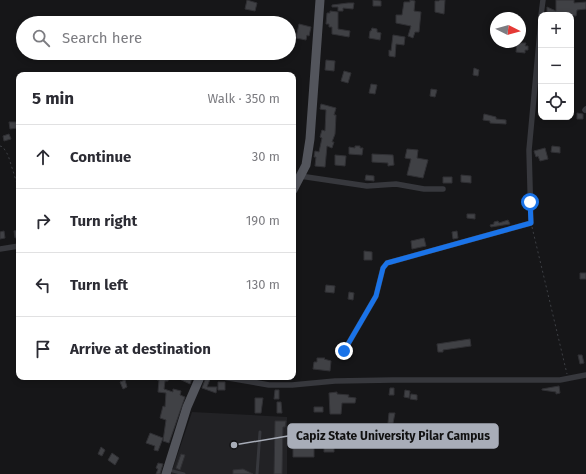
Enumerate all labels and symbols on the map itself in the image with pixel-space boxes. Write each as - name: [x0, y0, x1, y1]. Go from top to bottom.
- north arrow: [490, 12, 526, 48]
- route start: [521, 193, 539, 211]
- route end: [335, 342, 353, 360]
- callout: Capiz State University Pilar Campus: [288, 424, 498, 448]
- text: Capiz State University Pilar Campus: [296, 429, 490, 443]

